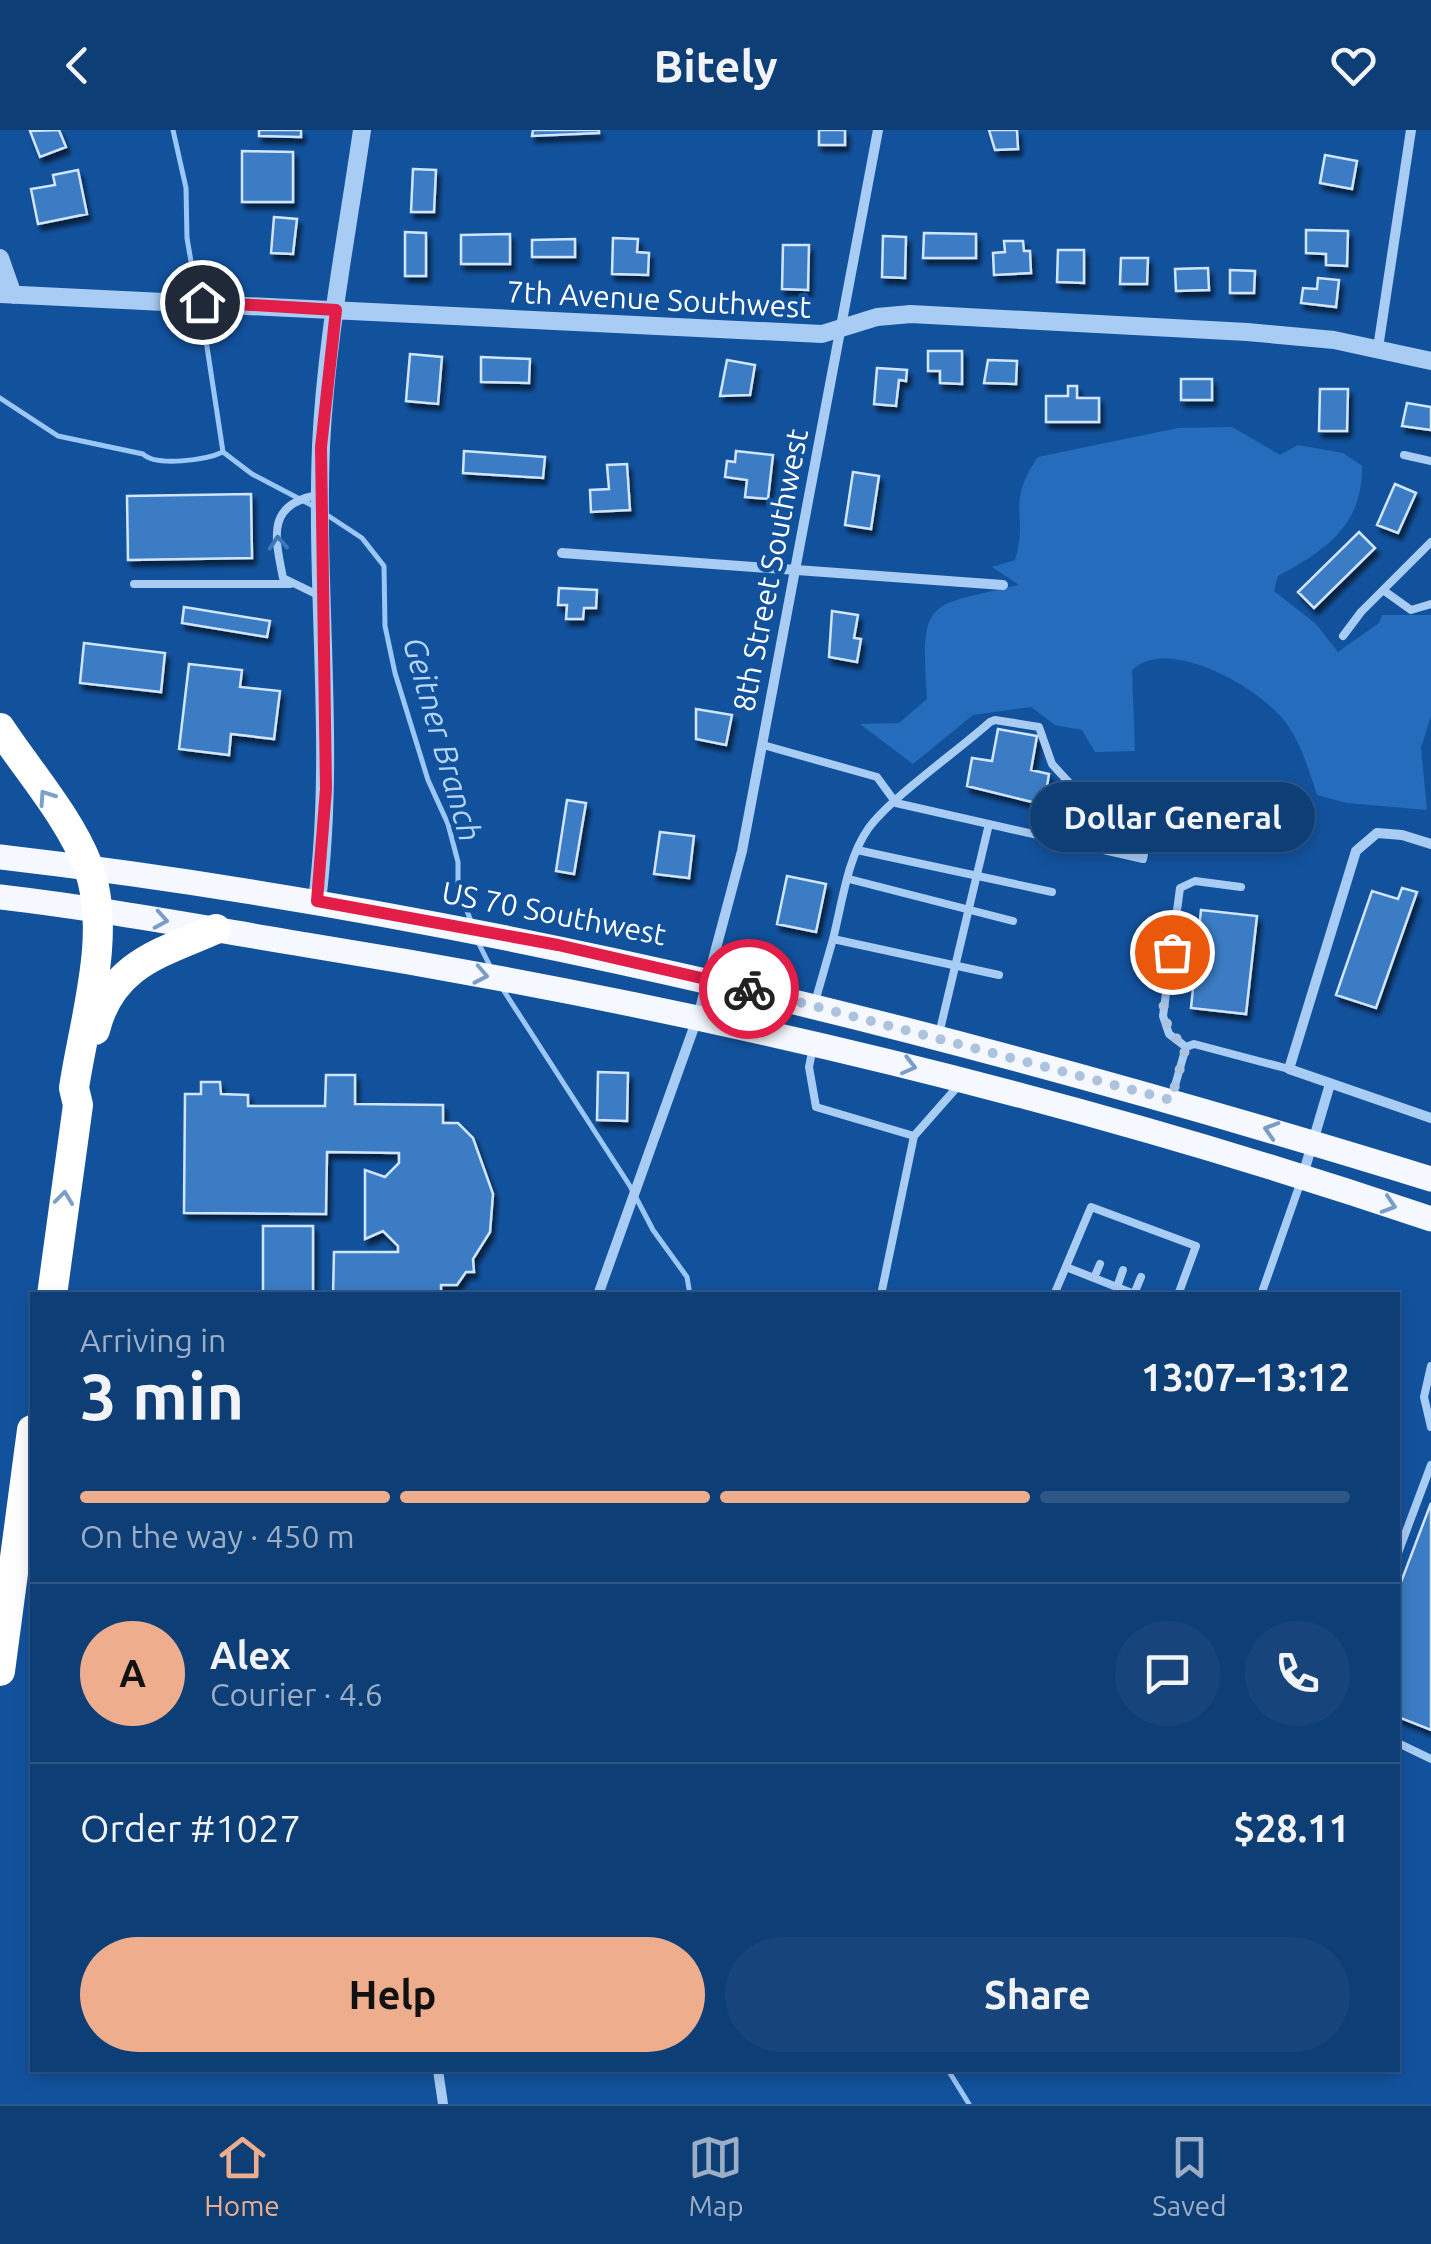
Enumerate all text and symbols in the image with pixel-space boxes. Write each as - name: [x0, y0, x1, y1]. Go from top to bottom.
- icon: back: [50, 38, 105, 93]
- icon: heart: [1326, 38, 1381, 93]
- text: Bitely: [653, 40, 778, 91]
- pin: [160, 260, 245, 345]
- street label: 7th Avenue Southwest: [506, 274, 812, 324]
- icon: home: [175, 275, 230, 330]
- street label: 8th Street Southwest: [726, 426, 814, 714]
- one-way arrow: [268, 535, 290, 551]
- water label: Geitner Branch: [397, 633, 489, 845]
- callout: Dollar General: [1030, 782, 1314, 852]
- one-way arrow: [39, 790, 58, 808]
- text: Dollar General: [1063, 799, 1282, 835]
- street label: US 70 Southwest: [439, 875, 669, 951]
- one-way arrow: [152, 909, 169, 930]
- pin: [1130, 910, 1215, 995]
- icon: bag: [1145, 925, 1200, 980]
- courier: [699, 939, 799, 1039]
- icon: bike: [722, 962, 777, 1017]
- one-way arrow: [473, 964, 489, 985]
- one-way arrow: [900, 1054, 917, 1075]
- one-way arrow: [1263, 1121, 1280, 1142]
- one-way arrow: [53, 1190, 74, 1207]
- one-way arrow: [1380, 1193, 1397, 1214]
- text: Arriving in: [80, 1322, 226, 1358]
- text: 13:07–13:12: [1141, 1356, 1350, 1398]
- text: 3 min: [80, 1359, 244, 1432]
- text: On the way · 450 m: [80, 1518, 355, 1554]
- button: chat: [1115, 1621, 1220, 1726]
- button: phone: [1245, 1621, 1350, 1726]
- text: Alex: [210, 1634, 291, 1676]
- text: A: [119, 1652, 146, 1694]
- text: Courier · 4.6: [210, 1676, 383, 1712]
- text: Order #1027: [80, 1807, 301, 1849]
- text: $28.11: [1233, 1807, 1350, 1849]
- button: Help: [80, 1937, 705, 2052]
- button: Share: [725, 1937, 1350, 2052]
- tab: Home: [204, 2130, 280, 2221]
- tab: Map: [688, 2130, 744, 2221]
- tab: Saved: [1152, 2130, 1227, 2221]

